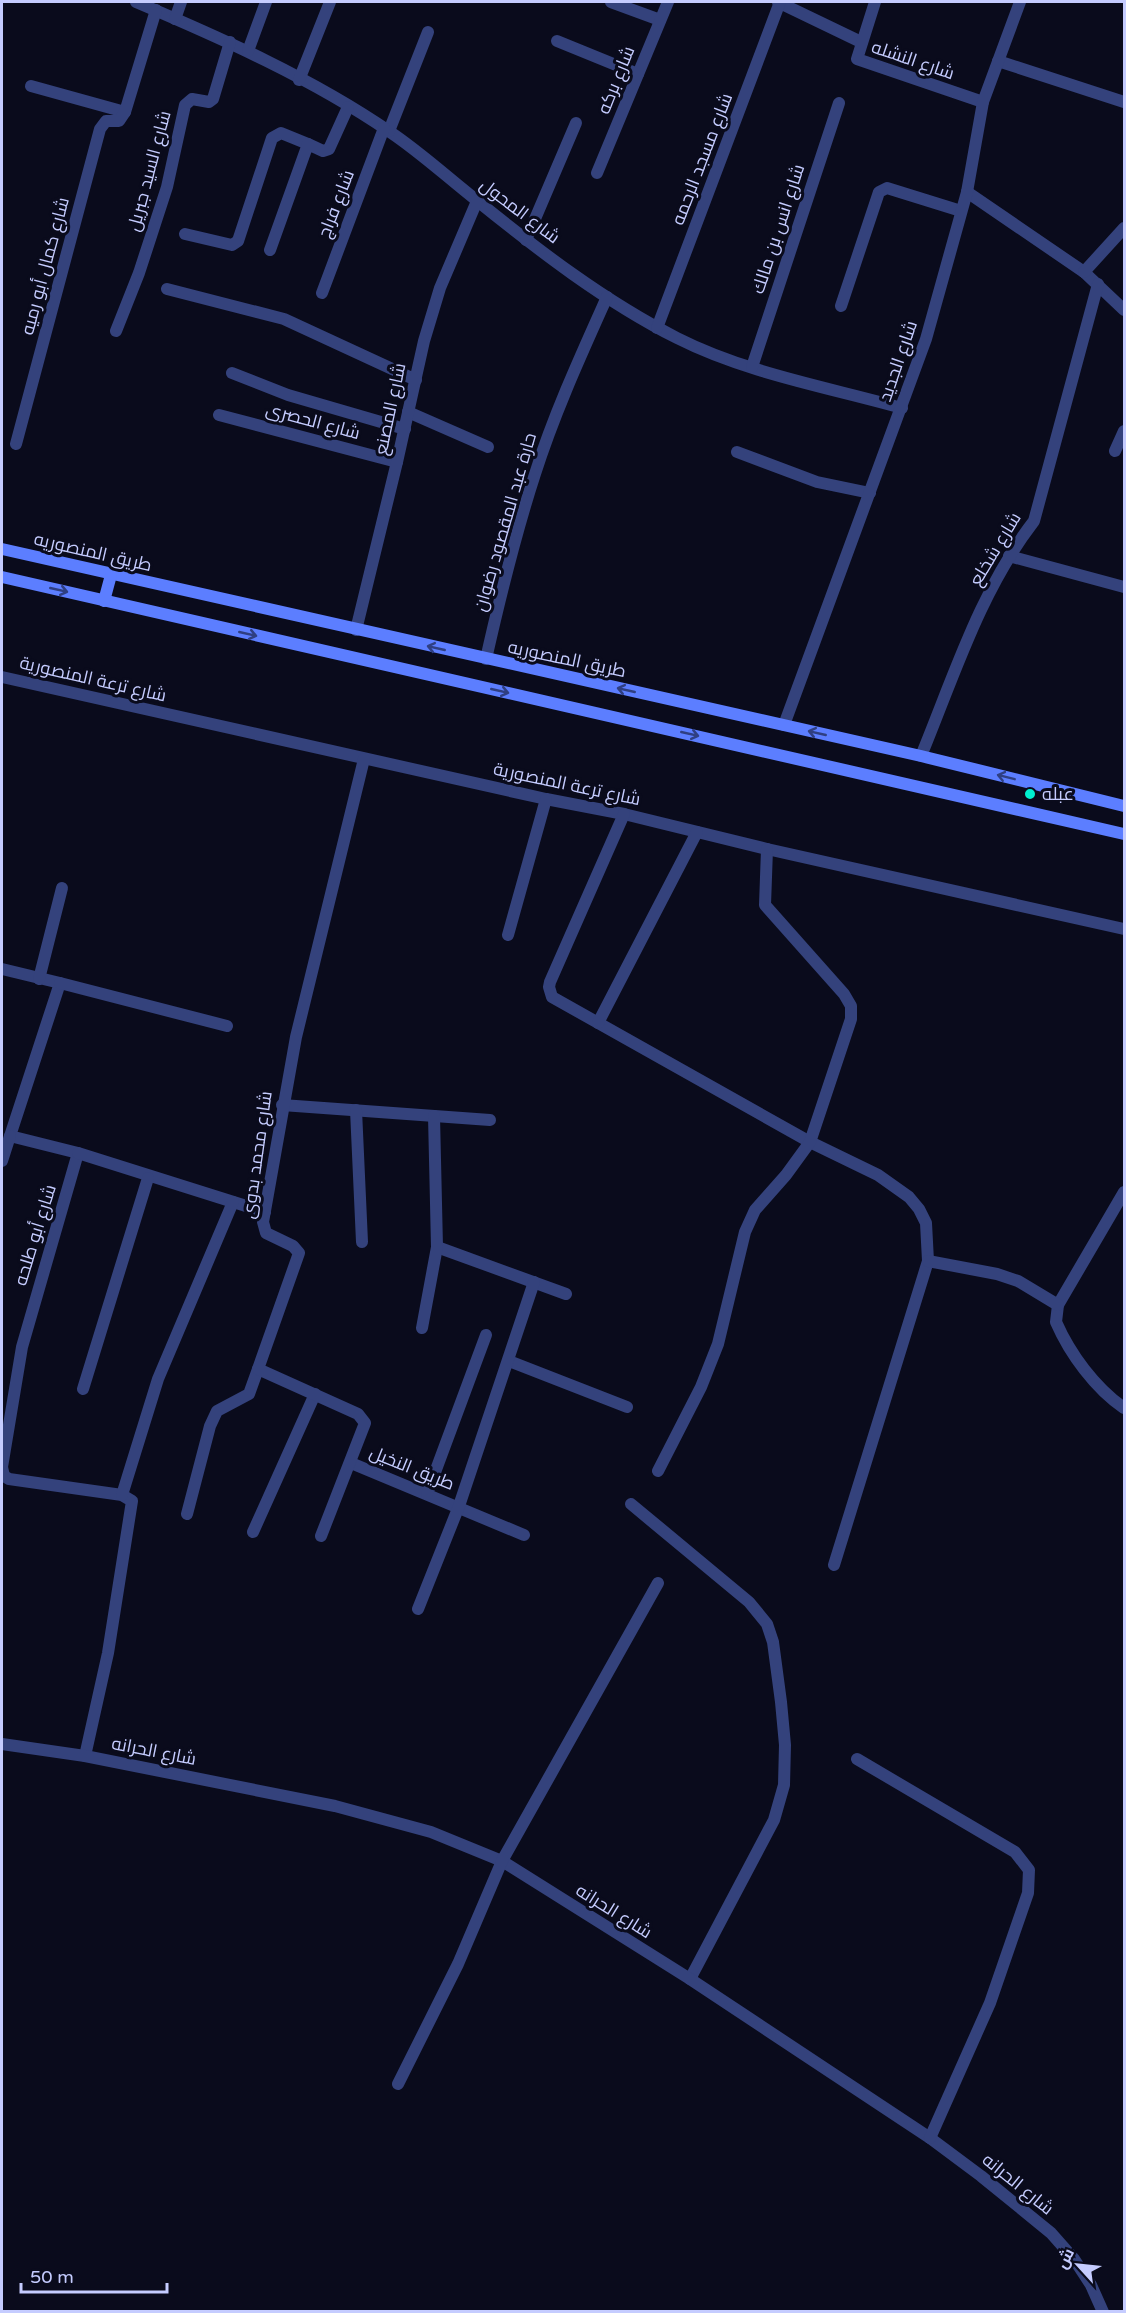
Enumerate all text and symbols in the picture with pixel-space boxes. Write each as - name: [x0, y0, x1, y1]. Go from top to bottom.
- street label: شارع النشله: [868, 36, 957, 85]
- street label: شارع بركه: [592, 43, 641, 118]
- street label: شارع مسجد الرحمه: [667, 90, 738, 228]
- street label: شارع السيد جبريل: [122, 108, 177, 234]
- street label: شارع انس بن مالك: [747, 161, 810, 297]
- street label: شارع فراج: [313, 167, 360, 242]
- street label: شارع المحول: [475, 174, 564, 249]
- street label: شارع كمال أبو رميه: [16, 195, 75, 338]
- street label: شارع الجديد: [874, 318, 923, 405]
- street label: شارع المصنع: [370, 361, 411, 457]
- street label: شارع الحصرى: [263, 398, 362, 445]
- street label: حارة عبد المقصود رضوان: [469, 430, 541, 614]
- street label: شارع شخلع: [964, 508, 1026, 590]
- street label: طريق المنصوريه: [32, 528, 154, 577]
- one-way arrow: [49, 585, 68, 597]
- one-way arrow: [239, 629, 258, 641]
- street label: طريق المنصوريه: [506, 636, 628, 683]
- one-way arrow: [427, 642, 446, 654]
- street label: شارع ترعة المنصورية: [17, 651, 168, 708]
- one-way arrow: [617, 684, 637, 695]
- one-way arrow: [490, 686, 509, 698]
- one-way arrow: [807, 726, 826, 738]
- one-way arrow: [681, 728, 700, 740]
- street label: شارع ترعة المنصورية: [491, 758, 643, 811]
- one-way arrow: [997, 771, 1016, 783]
- place label: عبله: [1042, 783, 1074, 805]
- marker: عبله: [1023, 787, 1037, 801]
- street label: شارع محمد بدوى: [237, 1090, 278, 1220]
- street label: شارع أبو طلحه: [9, 1182, 62, 1288]
- street label: طريق النخيل: [366, 1441, 458, 1496]
- street label: شارع الحرانه: [110, 1732, 198, 1771]
- street label: شارع الحرانه: [571, 1879, 656, 1944]
- street label: شارع الحرانه: [977, 2148, 1058, 2220]
- north arrow: [1048, 2235, 1108, 2295]
- text: ش: [1052, 2245, 1079, 2272]
- scale bar: [21, 2256, 166, 2294]
- text: 50 m: [30, 2266, 74, 2288]

